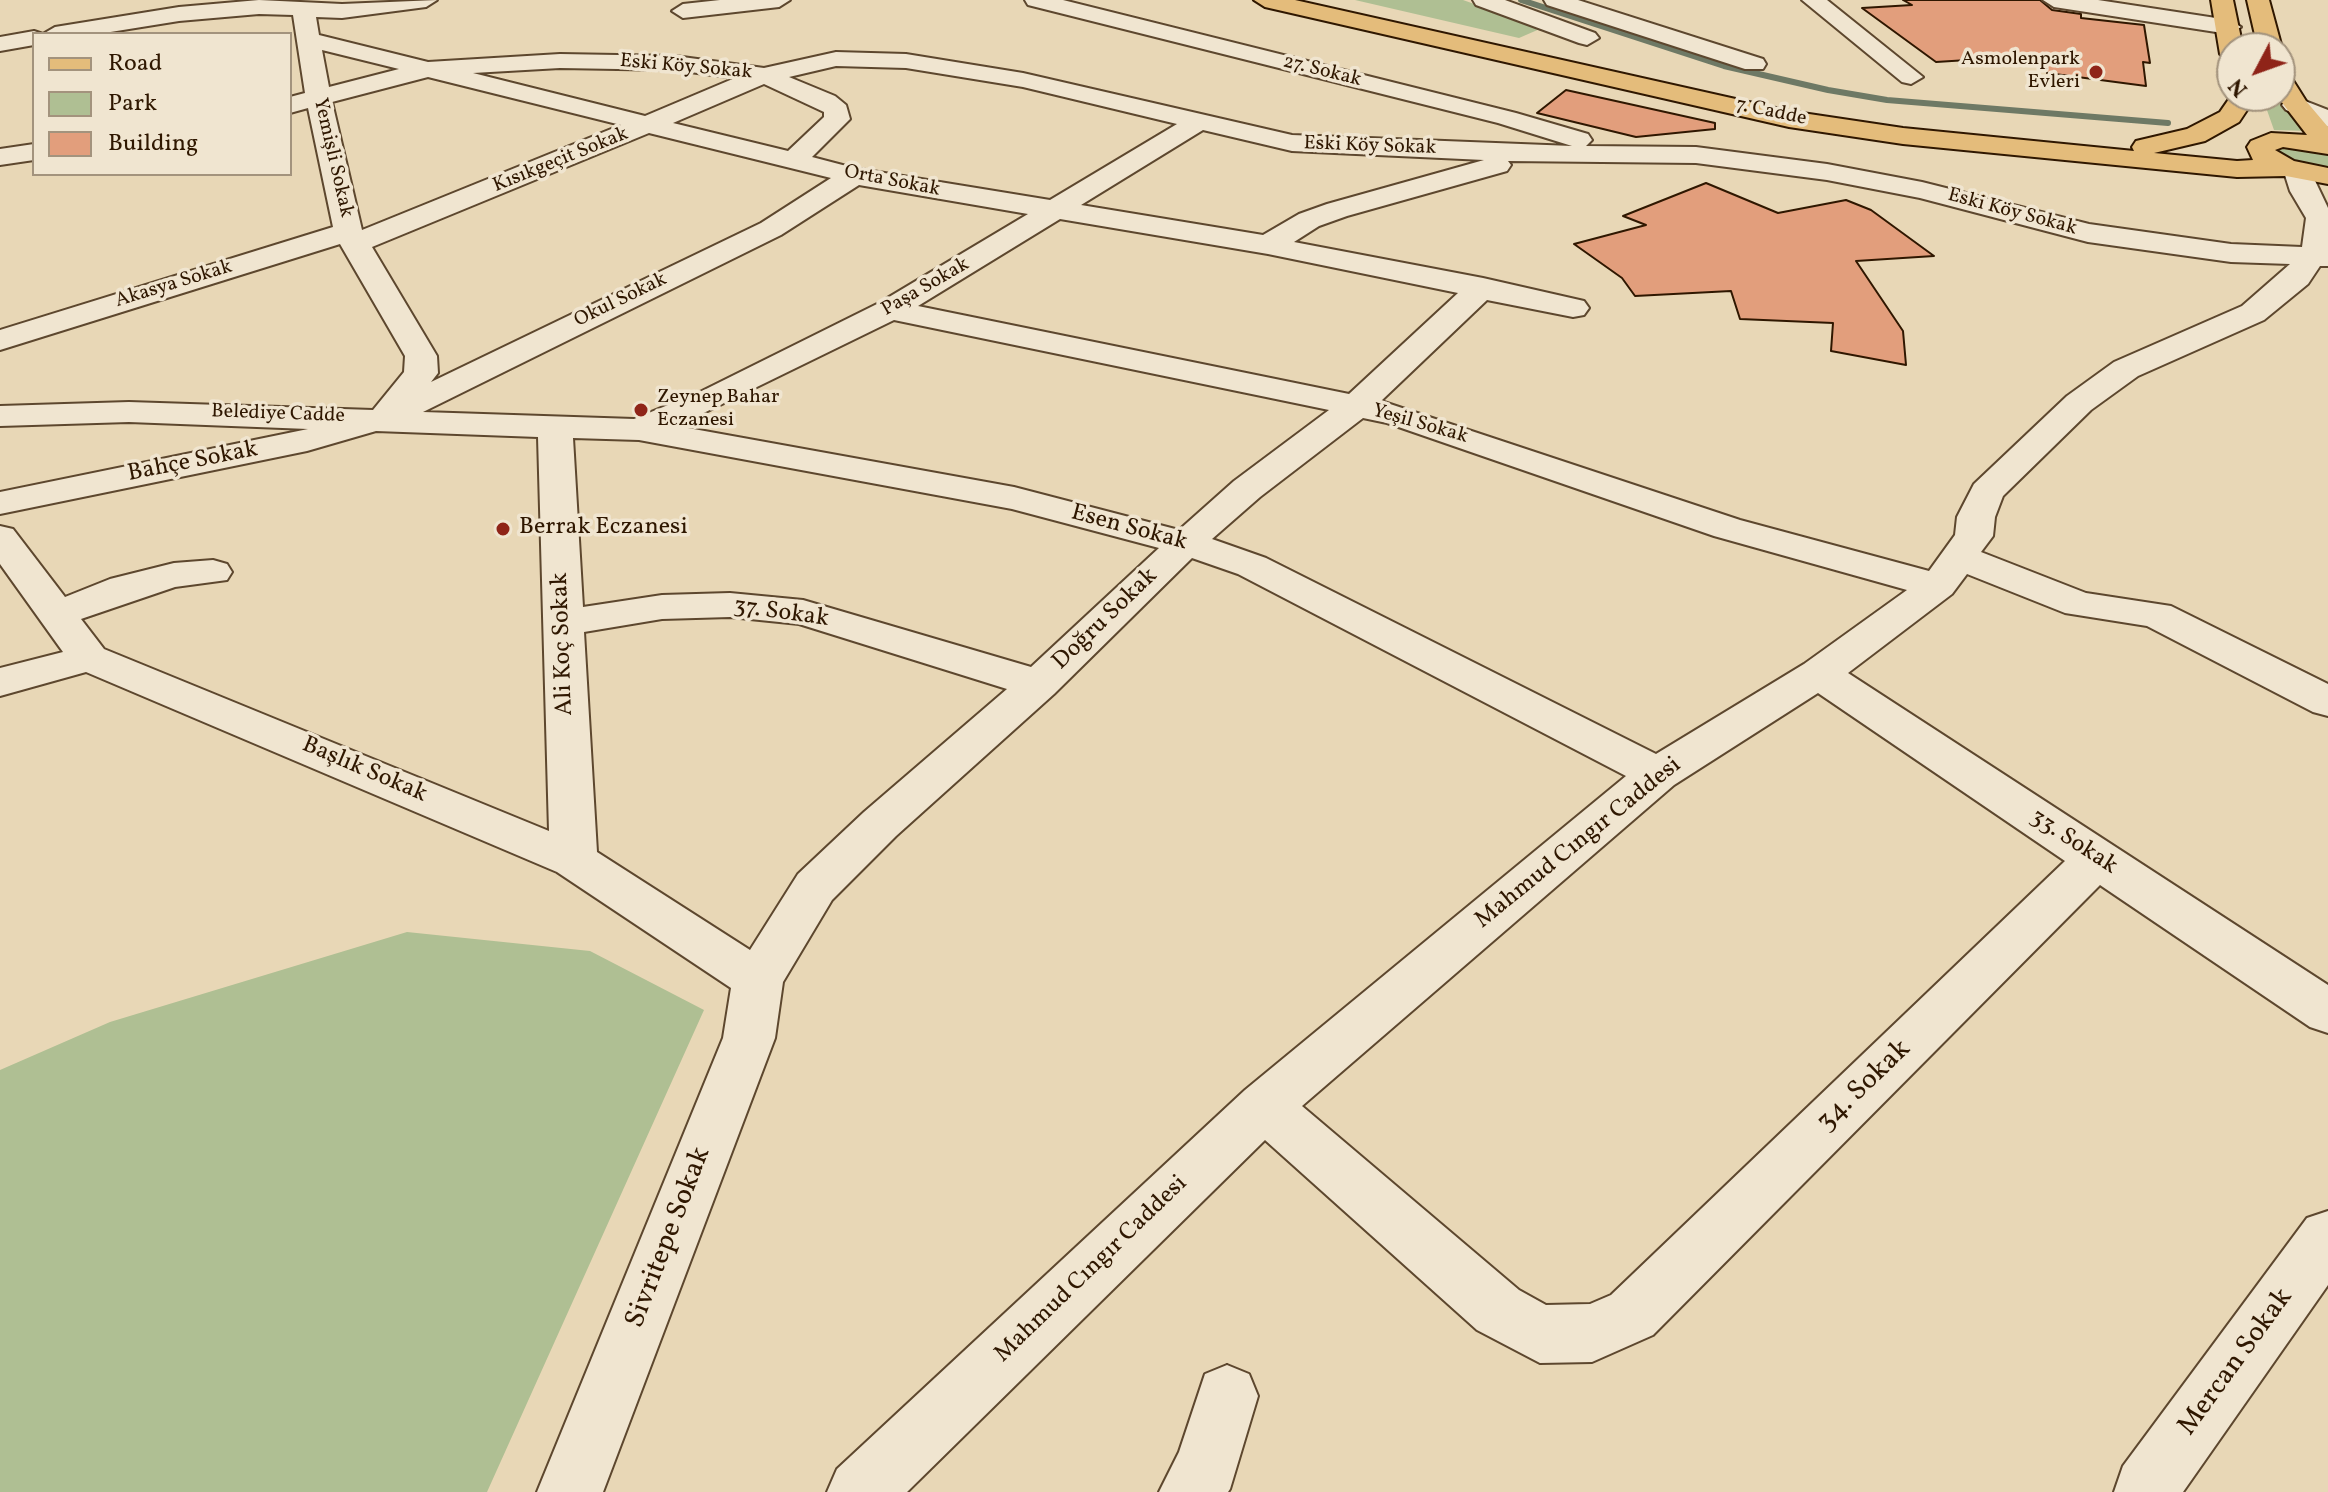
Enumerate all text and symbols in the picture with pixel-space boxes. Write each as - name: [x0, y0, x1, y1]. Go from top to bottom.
- legend: [32, 32, 292, 176]
- north arrow: [2216, 32, 2296, 112]
- text: Road: [108, 47, 162, 81]
- place label: Asmolenpark Evleri: [1961, 48, 2080, 95]
- street label: Eski Köy Sokak: [619, 50, 753, 86]
- street label: 27. Sokak: [1280, 51, 1364, 93]
- marker: Asmolenpark Evleri: [2087, 63, 2105, 81]
- text: N: [2222, 71, 2256, 103]
- text: Park: [108, 87, 157, 121]
- street label: 7. Cadde: [1734, 94, 1808, 132]
- street label: Yemişli Sokak: [307, 96, 357, 220]
- street label: Kısıkgeçit Sokak: [490, 123, 632, 199]
- text: Building: [108, 127, 198, 161]
- street label: Eski Köy Sokak: [1303, 133, 1437, 161]
- street label: Orta Sokak: [842, 161, 942, 203]
- street label: Eski Köy Sokak: [1945, 184, 2079, 242]
- street label: Paşa Sokak: [878, 253, 974, 323]
- street label: Akasya Sokak: [113, 256, 235, 314]
- street label: Okul Sokak: [571, 268, 671, 334]
- place label: Zeynep Bahar Eczanesi: [657, 386, 779, 433]
- street label: Yeşil Sokak: [1370, 400, 1470, 450]
- street label: Belediye Cadde: [211, 401, 345, 429]
- marker: Zeynep Bahar Eczanesi: [632, 401, 650, 419]
- street label: Bahçe Sokak: [125, 436, 261, 490]
- street label: Esen Sokak: [1068, 500, 1190, 558]
- place label: Berrak Eczanesi: [519, 515, 688, 543]
- marker: Berrak Eczanesi: [494, 520, 512, 538]
- street label: Doğru Sokak: [1048, 563, 1164, 677]
- street label: Ali Koç Sokak: [547, 572, 581, 716]
- street label: 37. Sokak: [732, 593, 830, 635]
- street label: Başlık Sokak: [297, 732, 431, 810]
- street label: Mahmud Cıngır Caddesi: [1470, 752, 1688, 936]
- street label: 33. Sokak: [2024, 804, 2122, 882]
- street label: 34. Sokak: [1811, 1034, 1919, 1140]
- street label: Sivritepe Sokak: [620, 1143, 720, 1333]
- street label: Mahmud Cıngır Caddesi: [990, 1170, 1194, 1370]
- street label: Mercan Sokak: [2172, 1283, 2302, 1443]

